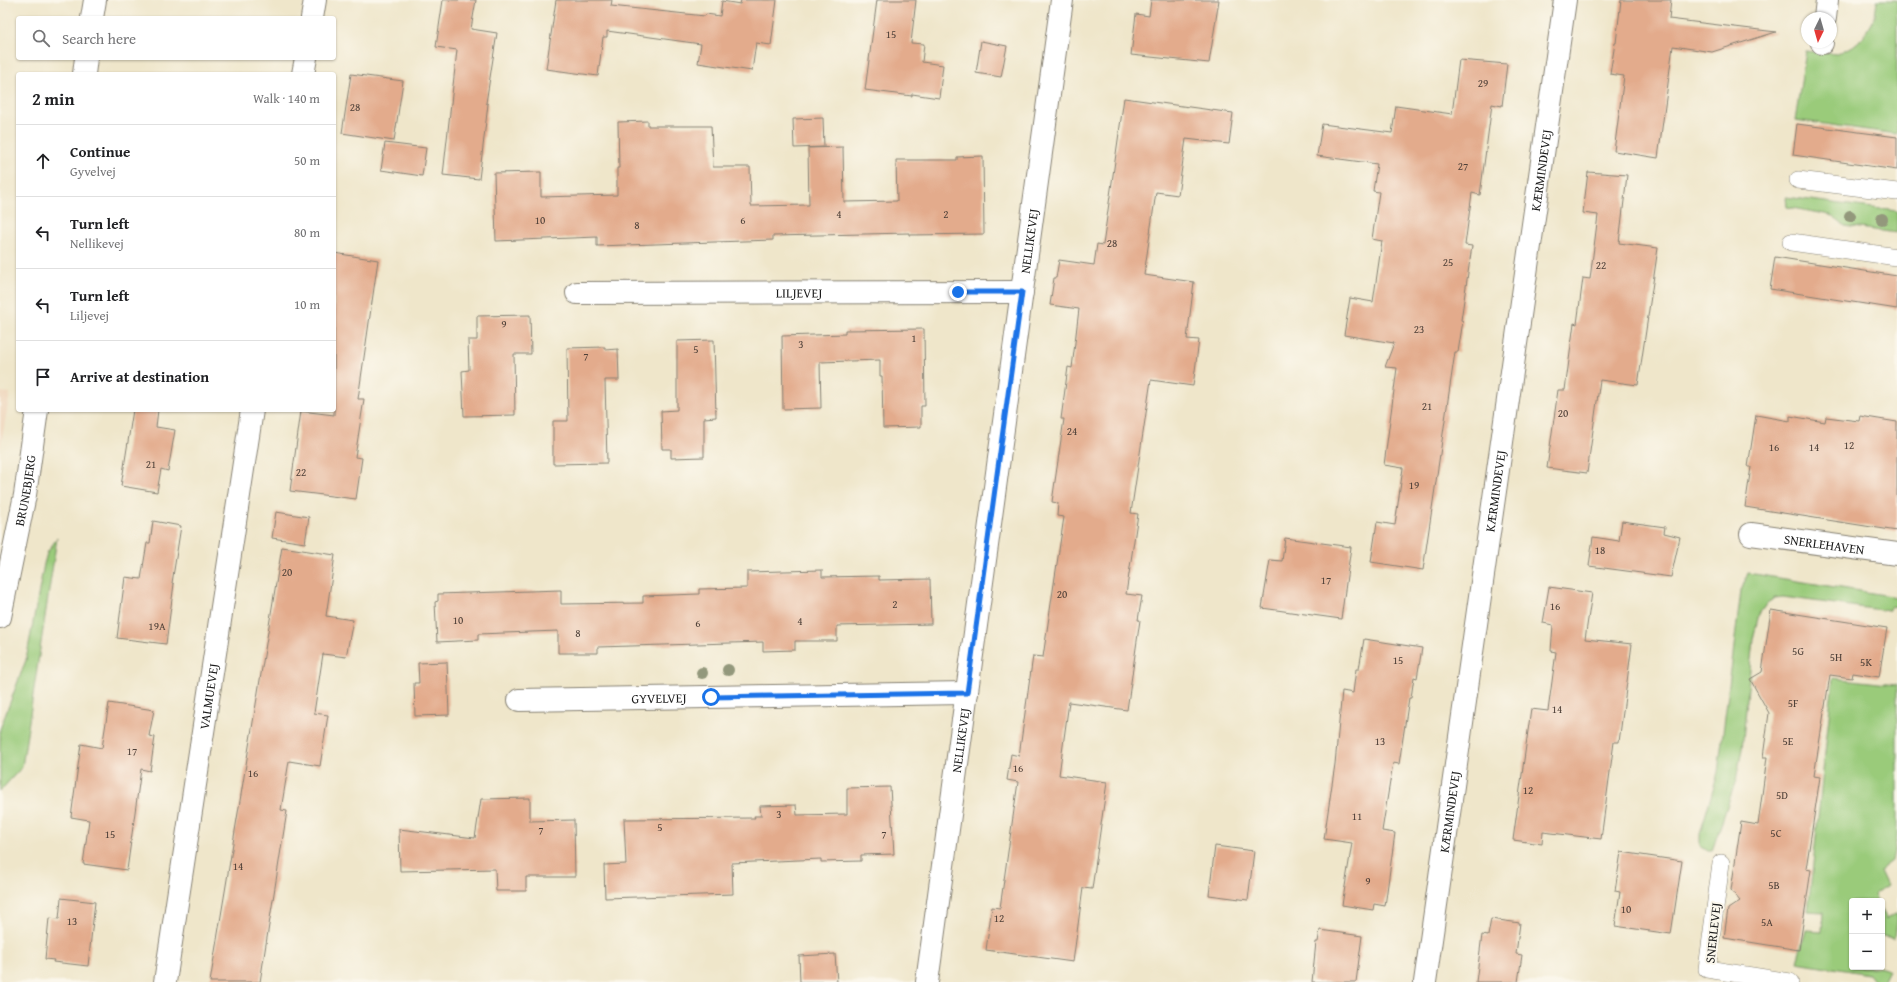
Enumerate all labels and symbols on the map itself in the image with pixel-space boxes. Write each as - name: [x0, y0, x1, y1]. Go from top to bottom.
- north arrow: [1801, 12, 1837, 48]
- house number: 15: [886, 26, 896, 42]
- house number: 29: [1478, 75, 1488, 91]
- house number: 28: [350, 99, 360, 115]
- street label: KÆRMINDEVEJ: [1526, 128, 1556, 212]
- house number: 27: [1458, 158, 1468, 174]
- house number: 4: [836, 206, 842, 222]
- house number: 2: [943, 206, 949, 222]
- street label: NELLIKEVEJ: [1015, 207, 1043, 275]
- house number: 10: [535, 212, 545, 228]
- house number: 6: [740, 212, 746, 228]
- house number: 8: [634, 217, 640, 233]
- house number: 28: [1107, 235, 1117, 251]
- house number: 25: [1443, 254, 1453, 270]
- house number: 22: [1596, 257, 1606, 273]
- street label: LILJEVEJ: [776, 283, 822, 302]
- route end: [949, 283, 967, 301]
- house number: 9: [501, 316, 507, 332]
- house number: 23: [1414, 321, 1424, 337]
- house number: 1: [911, 330, 917, 346]
- house number: 3: [798, 336, 804, 352]
- house number: 5: [693, 341, 699, 357]
- house number: 7: [583, 348, 589, 364]
- house number: 21: [1422, 398, 1432, 414]
- house number: 20: [1558, 405, 1568, 421]
- house number: 24: [1067, 423, 1077, 439]
- house number: 12: [1844, 437, 1854, 453]
- house number: 16: [1769, 439, 1779, 455]
- house number: 14: [1809, 439, 1819, 455]
- street label: KÆRMINDEVEJ: [1480, 449, 1510, 533]
- street label: BRUNEBJERG: [9, 453, 40, 528]
- house number: 21: [146, 456, 156, 472]
- house number: 22: [296, 464, 306, 480]
- house number: 19: [1409, 477, 1419, 493]
- street label: SNERLEHAVEN: [1783, 529, 1866, 559]
- house number: 18: [1595, 542, 1605, 558]
- house number: 20: [282, 564, 292, 580]
- house number: 17: [1321, 572, 1331, 588]
- house number: 20: [1057, 586, 1067, 602]
- house number: 2: [892, 596, 898, 612]
- house number: 16: [1550, 598, 1560, 614]
- house number: 10: [453, 612, 463, 628]
- house number: 4: [797, 613, 803, 629]
- house number: 6: [695, 615, 701, 631]
- house number: 19A: [148, 618, 166, 634]
- house number: 8: [575, 625, 581, 641]
- house number: 5G: [1792, 643, 1804, 659]
- house number: 5H: [1830, 649, 1842, 665]
- house number: 15: [1393, 652, 1403, 668]
- house number: 5K: [1860, 654, 1872, 670]
- street label: VALMUEVEJ: [194, 662, 223, 731]
- street label: GYVELVEJ: [631, 688, 687, 708]
- route start: [702, 688, 720, 706]
- house number: 5F: [1788, 695, 1798, 711]
- house number: 14: [1552, 701, 1562, 717]
- street label: NELLIKEVEJ: [946, 707, 974, 774]
- house number: 13: [1375, 733, 1385, 749]
- house number: 5E: [1783, 733, 1794, 749]
- house number: 17: [127, 743, 137, 759]
- house number: 16: [1013, 760, 1023, 776]
- house number: 16: [248, 765, 258, 781]
- street label: KÆRMINDEVEJ: [1434, 770, 1464, 854]
- house number: 12: [1523, 782, 1533, 798]
- house number: 5D: [1776, 787, 1788, 803]
- house number: 3: [776, 806, 782, 822]
- house number: 11: [1352, 808, 1362, 824]
- house number: 5: [657, 819, 663, 835]
- house number: 7: [538, 822, 544, 838]
- house number: 5C: [1770, 825, 1782, 841]
- house number: 15: [105, 826, 115, 842]
- house number: 7: [881, 826, 887, 842]
- house number: 14: [233, 858, 243, 874]
- house number: 9: [1365, 873, 1371, 889]
- house number: 5B: [1768, 877, 1780, 893]
- house number: 10: [1621, 901, 1631, 917]
- street label: SNERLEVEJ: [1700, 902, 1726, 964]
- house number: 12: [994, 910, 1004, 926]
- house number: 13: [67, 913, 77, 929]
- house number: 5A: [1761, 914, 1773, 930]

